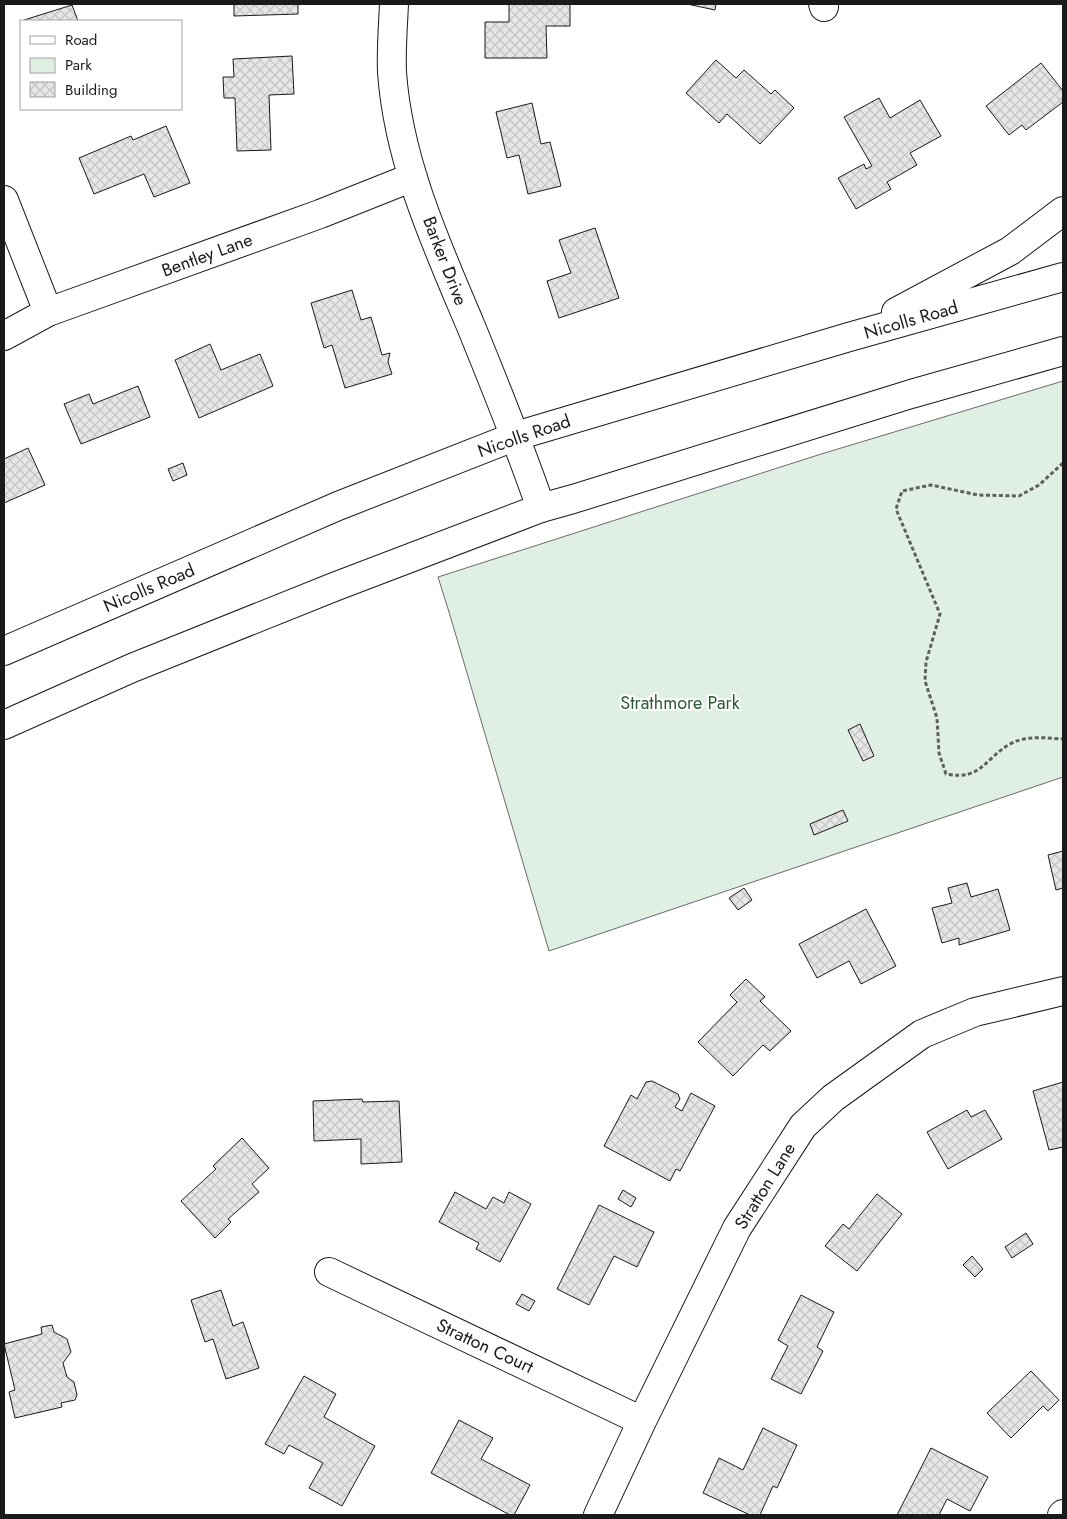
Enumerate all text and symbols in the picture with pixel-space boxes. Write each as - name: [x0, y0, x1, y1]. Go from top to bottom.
- legend: [20, 20, 182, 110]
- text: Road: [65, 29, 97, 51]
- text: Park: [65, 54, 92, 76]
- text: Building: [65, 79, 117, 101]
- street label: Barker Drive: [416, 213, 474, 309]
- street label: Bentley Lane: [158, 227, 256, 283]
- street label: Nicolls Road: [861, 294, 961, 346]
- street label: Nicolls Road: [474, 408, 574, 464]
- street label: Nicolls Road: [99, 557, 199, 619]
- park label: Strathmore Park: [620, 690, 740, 716]
- street label: Stratton Lane: [728, 1138, 802, 1234]
- street label: Stratton Court: [432, 1312, 538, 1380]

